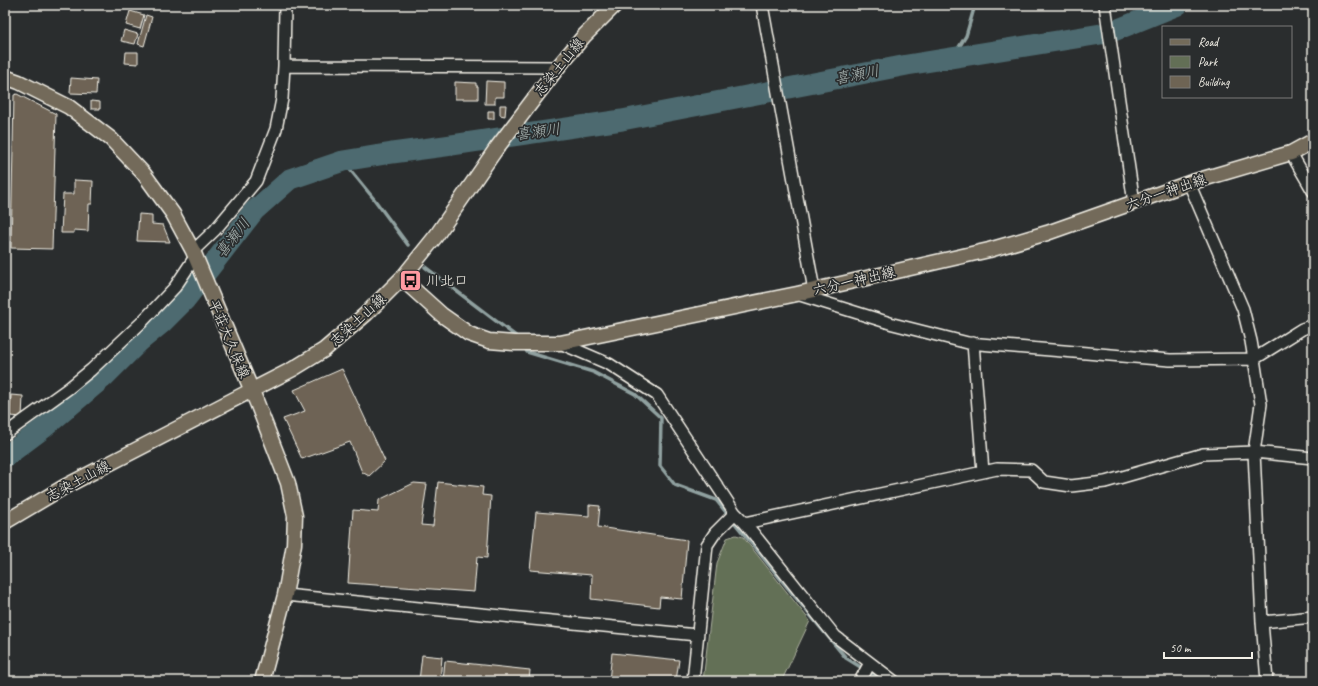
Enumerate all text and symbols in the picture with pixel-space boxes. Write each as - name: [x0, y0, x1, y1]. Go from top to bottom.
- legend: [1162, 26, 1292, 98]
- street label: 志染土山線: [530, 34, 588, 100]
- text: Road: [1198, 34, 1220, 50]
- text: Park: [1198, 54, 1219, 70]
- water label: 喜瀬川: [833, 61, 881, 89]
- text: Building: [1198, 74, 1230, 90]
- water label: 喜瀬川: [514, 119, 562, 145]
- street label: 六分一神出線: [1124, 170, 1208, 214]
- water label: 喜瀬川: [212, 214, 254, 262]
- street label: 六分一神出線: [811, 263, 897, 299]
- bus stop icon: 川北口: [397, 267, 423, 293]
- place label: 川北口: [426, 272, 468, 289]
- street label: 志染土山線: [326, 290, 390, 350]
- street label: 平荘大久保線: [205, 297, 253, 381]
- street label: 志染土山線: [43, 457, 113, 505]
- scale bar: [1164, 634, 1252, 660]
- text: 50 m: [1170, 640, 1192, 656]

